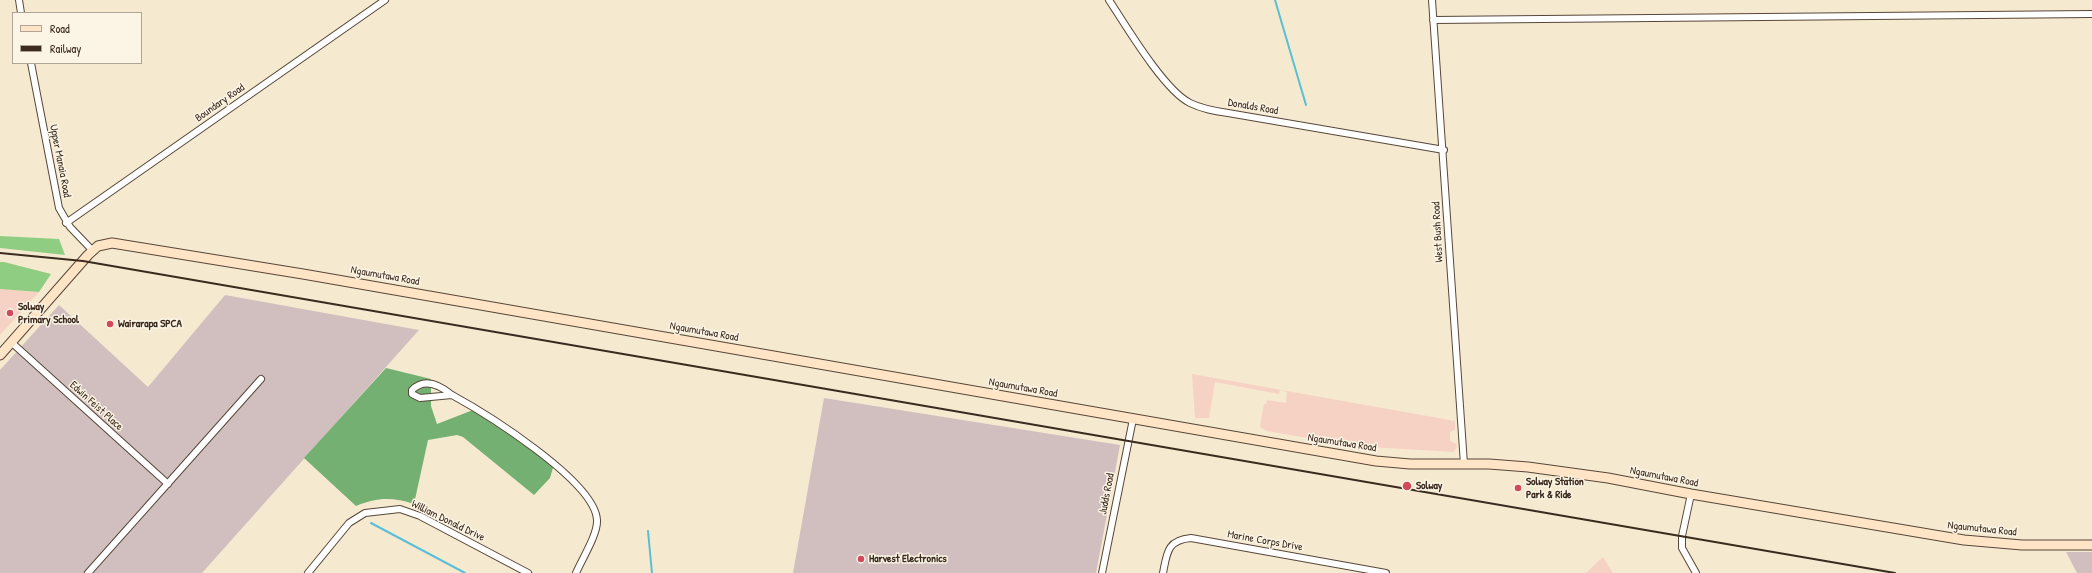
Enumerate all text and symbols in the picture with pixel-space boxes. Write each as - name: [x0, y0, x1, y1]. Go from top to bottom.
- legend: [12, 12, 142, 64]
- text: Road: [50, 20, 70, 37]
- text: Railway: [50, 40, 81, 57]
- street label: Boundary Road: [193, 81, 247, 125]
- street label: Donalds Road: [1227, 96, 1279, 118]
- street label: Upper Manaia Road: [46, 123, 74, 199]
- street label: West Bush Road: [1430, 201, 1446, 263]
- street label: Ngaumutawa Road: [350, 263, 420, 289]
- place label: Solway Primary School: [18, 300, 79, 326]
- marker: Solway Primary School: [5, 308, 15, 318]
- place label: Wairarapa SPCA: [118, 317, 182, 331]
- marker: Wairarapa SPCA: [105, 319, 115, 329]
- street label: Ngaumutawa Road: [669, 319, 739, 345]
- street label: Ngaumutawa Road: [988, 375, 1058, 401]
- street label: Edwin Feist Place: [67, 379, 125, 433]
- street label: Ngaumutawa Road: [1307, 431, 1377, 455]
- street label: Ngaumutawa Road: [1629, 464, 1699, 490]
- street label: Judds Road: [1097, 472, 1117, 516]
- place label: Solway Station Park & Ride: [1526, 475, 1584, 501]
- place label: Solway: [1416, 479, 1442, 493]
- marker: Solway: [1401, 480, 1413, 492]
- marker: Solway Station Park & Ride: [1513, 483, 1523, 493]
- street label: William Donald Drive: [409, 497, 487, 545]
- street label: Ngaumutawa Road: [1947, 519, 2017, 539]
- street label: Marine Corps Drive: [1226, 528, 1304, 554]
- place label: Harvest Electronics: [869, 552, 947, 566]
- marker: Harvest Electronics: [856, 554, 866, 564]

